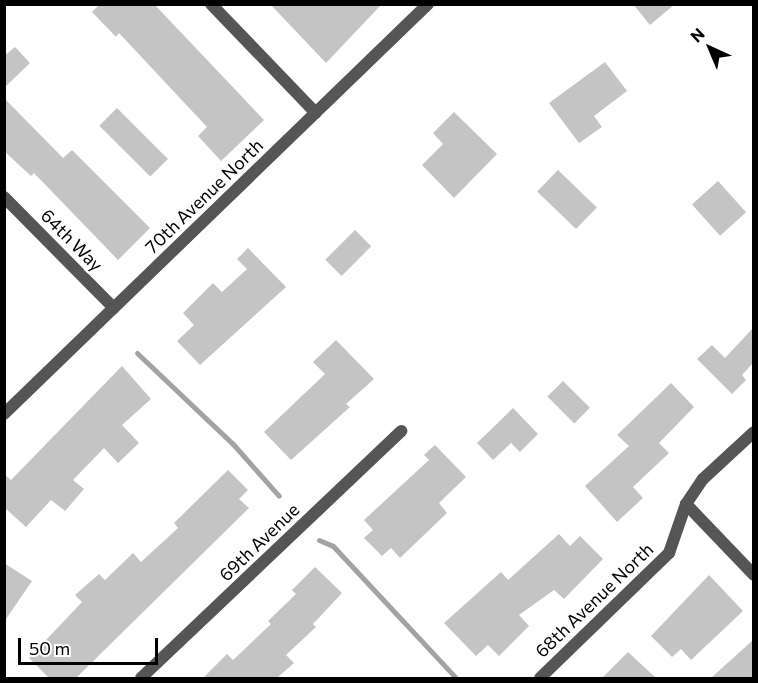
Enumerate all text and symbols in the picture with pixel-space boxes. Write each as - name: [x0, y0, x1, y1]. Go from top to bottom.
- north arrow: [680, 18, 740, 78]
- text: N: [686, 24, 708, 46]
- street label: 70th Avenue North: [141, 134, 267, 258]
- street label: 64th Way: [37, 205, 107, 275]
- street label: 69th Avenue: [215, 499, 303, 585]
- street label: 68th Avenue North: [531, 538, 657, 662]
- scale bar: [21, 626, 160, 664]
- text: 50 m: [29, 637, 70, 659]

